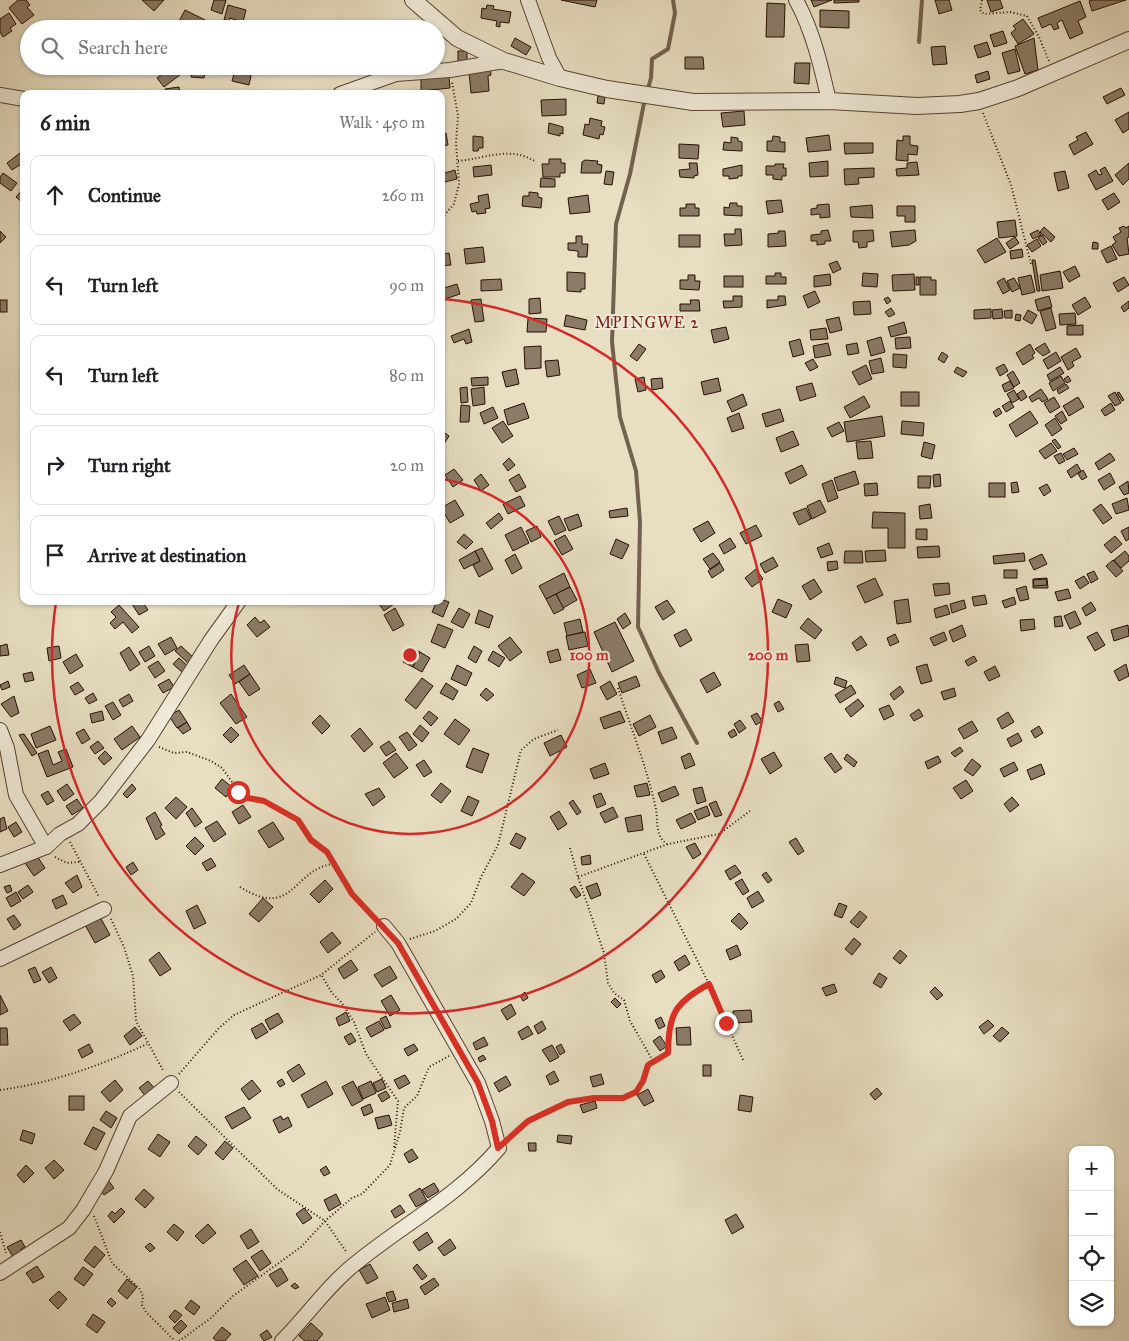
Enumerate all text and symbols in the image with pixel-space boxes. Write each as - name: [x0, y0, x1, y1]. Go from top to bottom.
- search box: [20, 20, 445, 75]
- icon: search: [38, 34, 66, 62]
- text: Search here: [78, 36, 168, 59]
- text: 6 min: [40, 110, 90, 136]
- text: Walk · 450 m: [339, 113, 425, 132]
- icon: ahead: [41, 181, 69, 209]
- text: Continue: [88, 184, 161, 207]
- text: 260 m: [382, 186, 424, 205]
- icon: left: [41, 271, 69, 299]
- text: Turn left: [88, 274, 158, 297]
- text: 90 m: [389, 276, 424, 295]
- district label: MPINGWE 2: [595, 313, 699, 332]
- icon: left: [41, 361, 69, 389]
- text: Turn left: [88, 364, 158, 387]
- text: 80 m: [389, 366, 424, 385]
- icon: right: [41, 451, 69, 479]
- text: Turn right: [88, 454, 171, 477]
- text: 20 m: [390, 456, 424, 475]
- icon: arrive: [41, 541, 69, 569]
- text: Arrive at destination: [88, 544, 246, 567]
- centre of rings: [401, 646, 419, 664]
- text: 100 m: [569, 646, 609, 664]
- text: 200 m: [748, 646, 789, 664]
- route start: [227, 781, 250, 804]
- route end: [715, 1012, 738, 1035]
- map controls: [1069, 1146, 1114, 1326]
- button: +: [1069, 1146, 1114, 1191]
- button: −: [1069, 1191, 1114, 1236]
- button: locate: [1069, 1236, 1114, 1281]
- button: layers: [1069, 1281, 1114, 1326]

